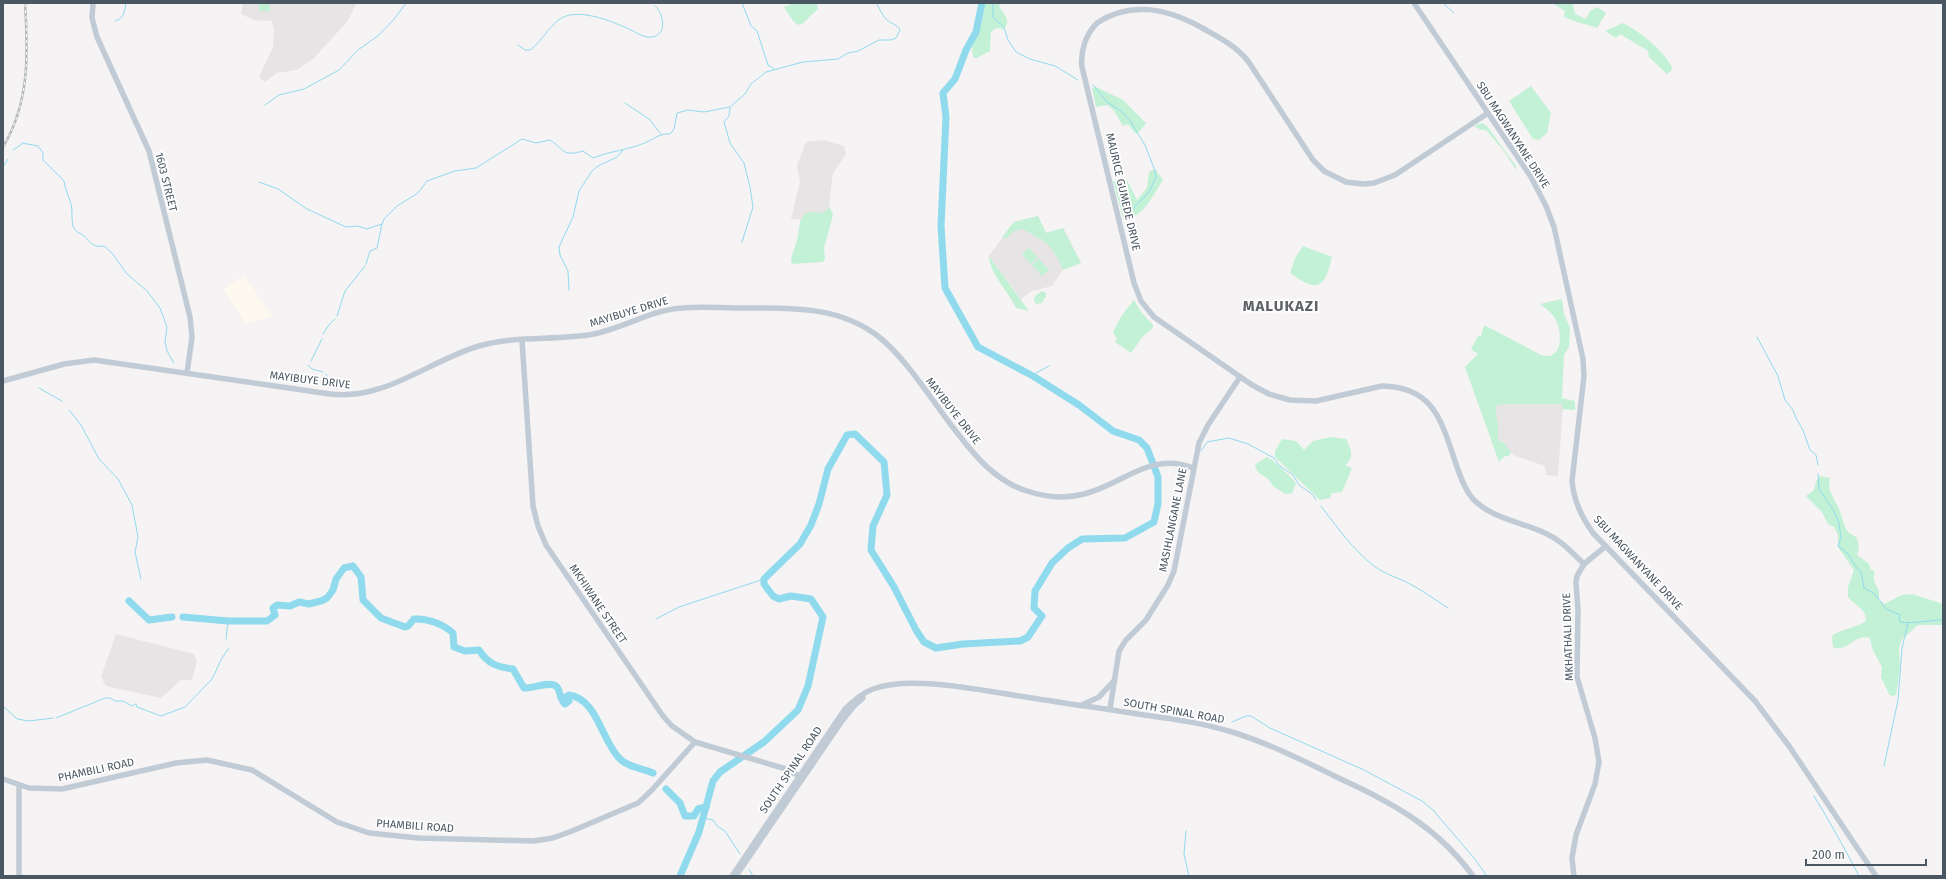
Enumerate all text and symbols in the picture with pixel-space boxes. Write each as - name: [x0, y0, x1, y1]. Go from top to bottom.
- street label: SBU MAGWANYANE DRIVE: [1474, 79, 1552, 191]
- street label: MAURICE GUMEDE DRIVE: [1103, 132, 1143, 252]
- street label: 1603 STREET: [152, 151, 180, 213]
- street label: MAYIBUYE DRIVE: [588, 294, 670, 330]
- district label: MALUKAZI: [1243, 297, 1319, 315]
- street label: MAYIBUYE DRIVE: [269, 369, 351, 391]
- street label: MAYIBUYE DRIVE: [923, 375, 983, 447]
- street label: MASIHLANGANE LANE: [1157, 467, 1189, 573]
- street label: SBU MAGWANYANE DRIVE: [1591, 513, 1685, 613]
- street label: MKHIWANE STREET: [567, 562, 630, 646]
- street label: MKHATHALI DRIVE: [1560, 593, 1576, 681]
- street label: SOUTH SPINAL ROAD: [1123, 696, 1225, 726]
- street label: SOUTH SPINAL ROAD: [757, 724, 825, 816]
- street label: PHAMBILI ROAD: [57, 756, 135, 784]
- street label: PHAMBILI ROAD: [376, 817, 454, 835]
- scale bar: [1806, 841, 1926, 867]
- text: 200 m: [1812, 848, 1845, 862]

